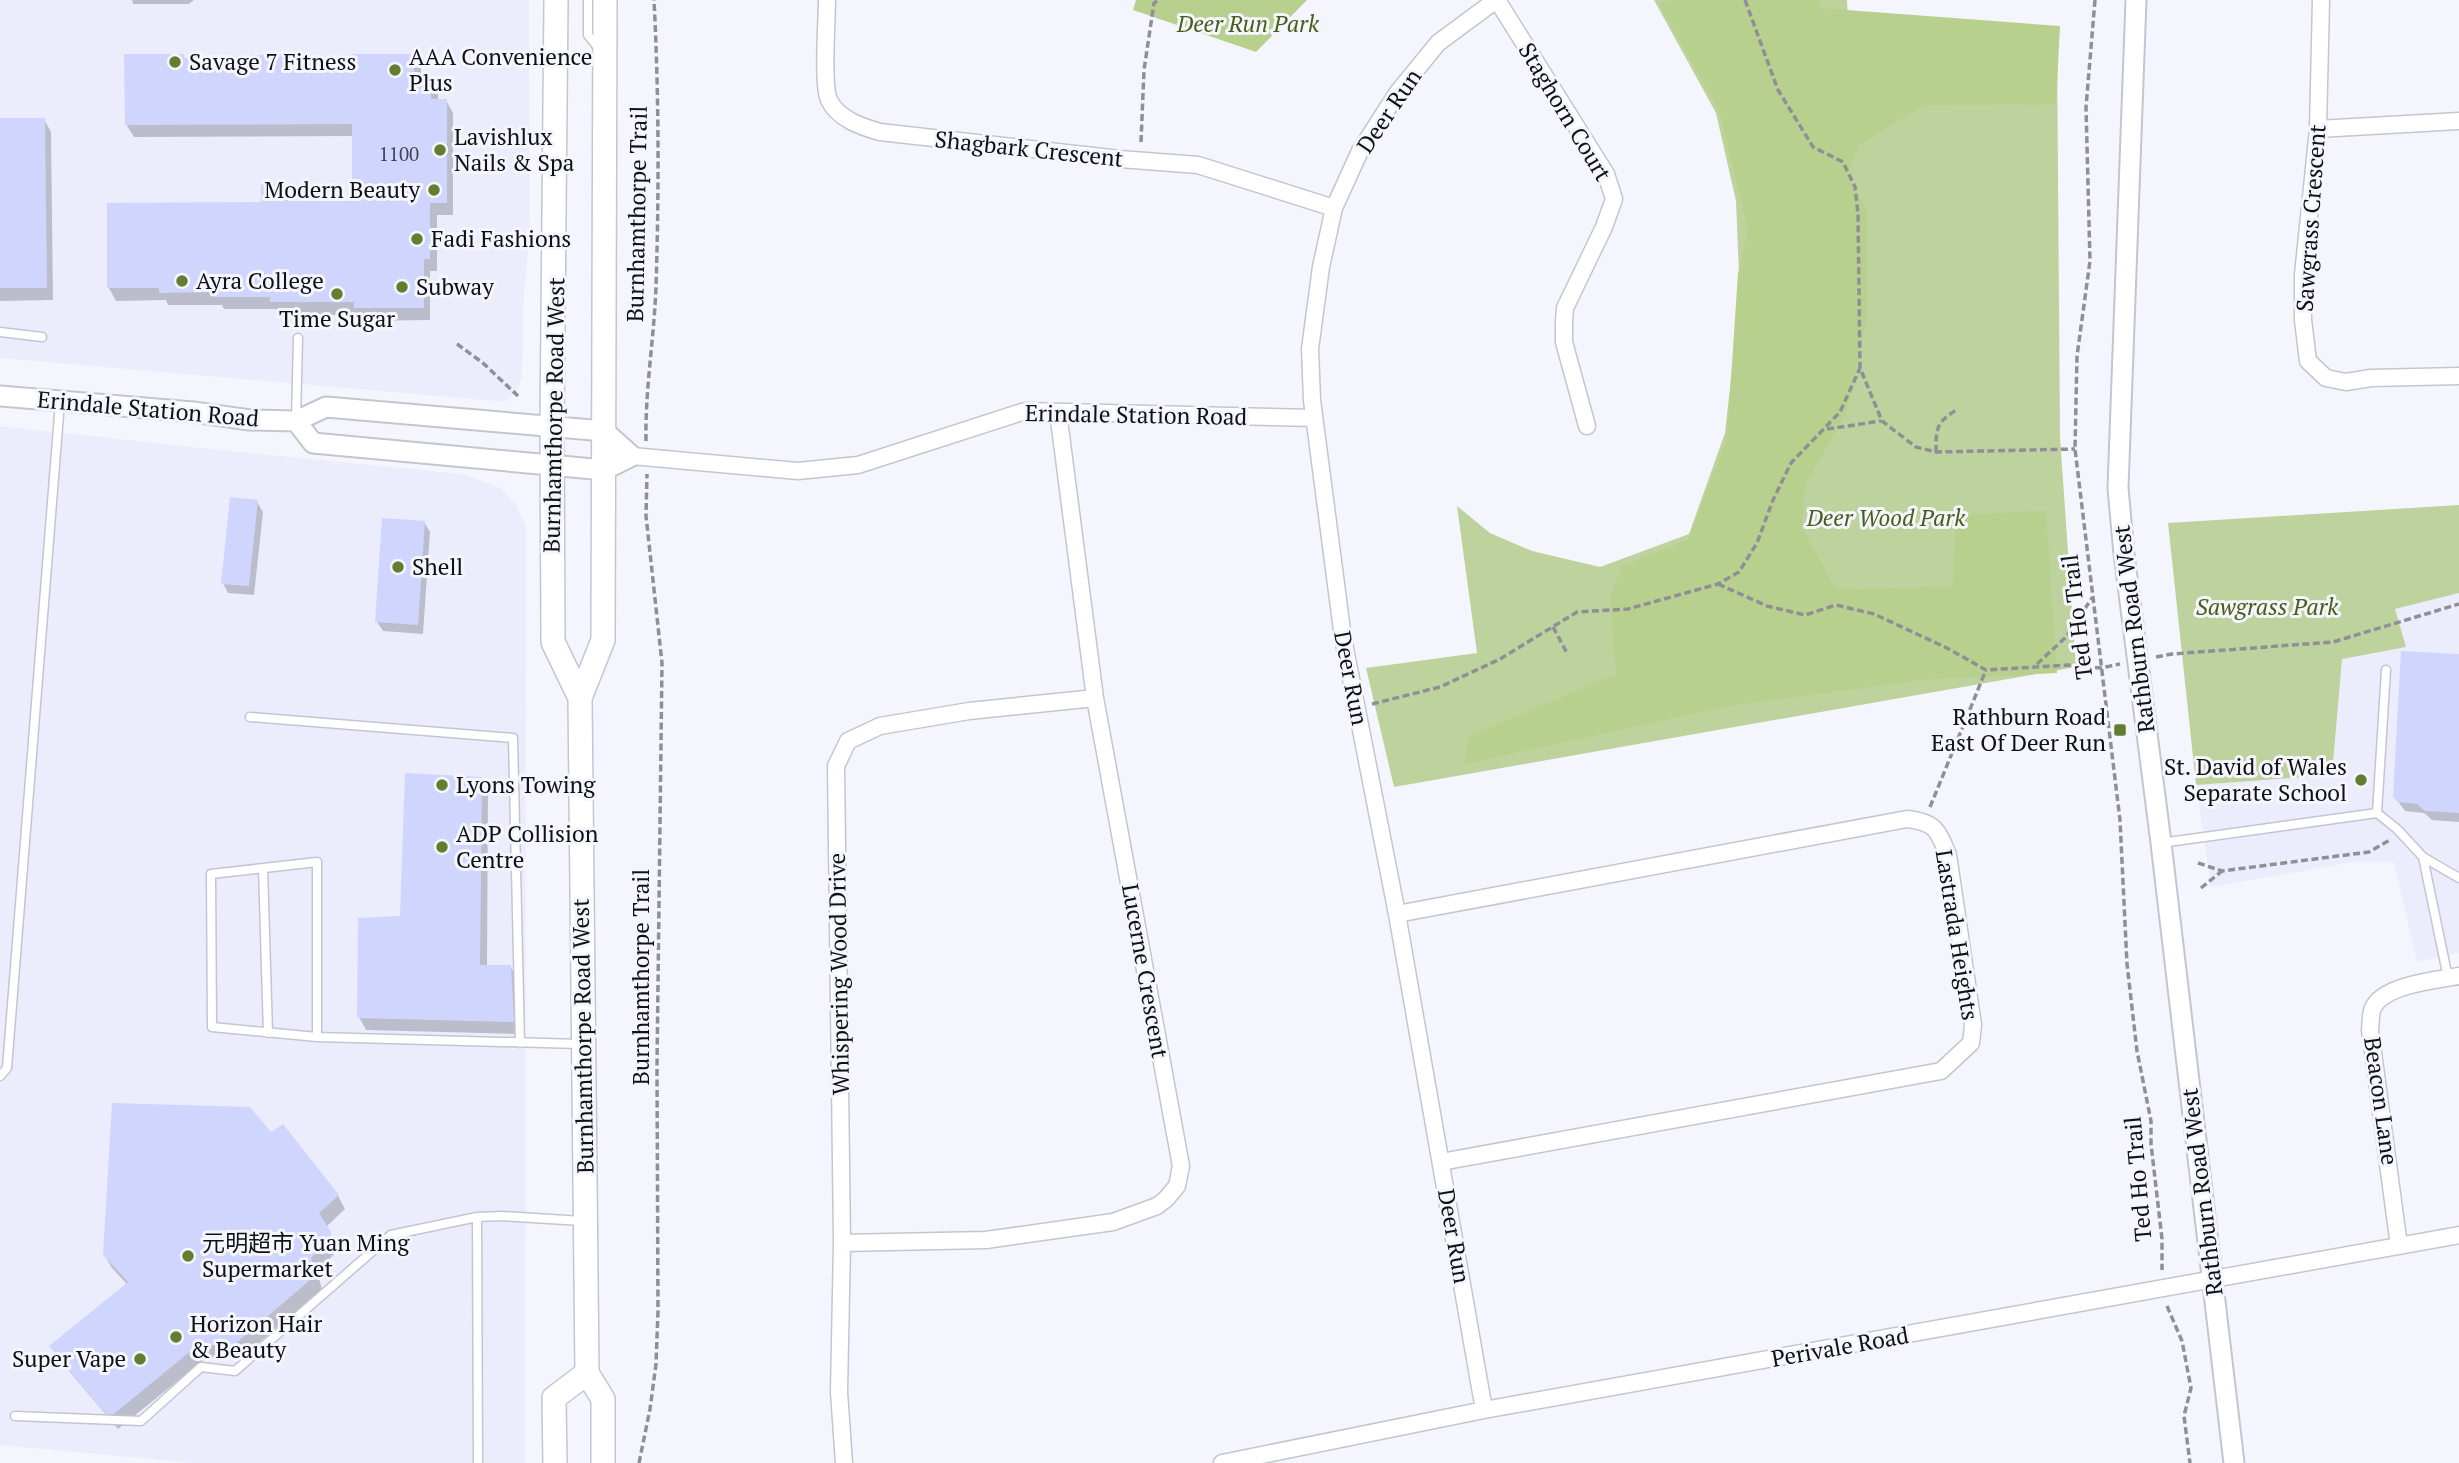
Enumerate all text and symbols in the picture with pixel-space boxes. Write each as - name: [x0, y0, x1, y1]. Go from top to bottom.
- park label: Deer Run Park: [1176, 8, 1320, 39]
- street label: Staghorn Court: [1512, 37, 1619, 187]
- place label: AAA Convenience Plus: [409, 41, 592, 98]
- place label: Savage 7 Fitness: [189, 46, 356, 77]
- marker: Savage 7 Fitness: [167, 54, 183, 70]
- marker: AAA Convenience Plus: [387, 62, 403, 78]
- street label: Deer Run: [1349, 62, 1428, 159]
- street label: Burnhamthorpe Trail: [619, 105, 654, 322]
- place label: Lavishlux Nails & Spa: [454, 121, 575, 178]
- street label: Shagbark Crescent: [933, 123, 1125, 174]
- street label: Sawgrass Crescent: [2288, 123, 2333, 313]
- house number: 1100: [379, 141, 419, 166]
- marker: Lavishlux Nails & Spa: [432, 142, 448, 158]
- place label: Modern Beauty: [264, 174, 420, 205]
- marker: Modern Beauty: [426, 182, 442, 198]
- place label: Fadi Fashions: [431, 223, 571, 254]
- marker: Fadi Fashions: [409, 231, 425, 247]
- place label: Ayra College: [196, 265, 324, 296]
- place label: Subway: [416, 271, 494, 302]
- marker: Ayra College: [174, 273, 190, 289]
- street label: Burnhamthorpe Road West: [536, 277, 571, 553]
- marker: Subway: [394, 279, 410, 295]
- marker: Time Sugar: [329, 286, 345, 302]
- place label: Time Sugar: [279, 303, 395, 334]
- street label: Erindale Station Road: [36, 383, 260, 434]
- street label: Erindale Station Road: [1025, 397, 1248, 432]
- park label: Deer Wood Park: [1806, 502, 1966, 533]
- street label: Rathburn Road West: [2105, 523, 2162, 735]
- place label: Shell: [412, 551, 463, 582]
- street label: Ted Ho Trail: [2053, 553, 2100, 681]
- marker: Shell: [390, 559, 406, 575]
- park label: Sawgrass Park: [2196, 591, 2339, 622]
- street label: Deer Run: [1327, 628, 1376, 728]
- place label: Rathburn Road East Of Deer Run: [1931, 701, 2106, 758]
- marker: Rathburn Road East Of Deer Run: [2112, 722, 2128, 738]
- place label: St. David of Wales Separate School: [2164, 751, 2347, 808]
- place label: Lyons Towing: [456, 769, 596, 800]
- marker: St. David of Wales Separate School: [2353, 772, 2369, 788]
- marker: Lyons Towing: [434, 777, 450, 793]
- place label: ADP Collision Centre: [456, 818, 599, 875]
- marker: ADP Collision Centre: [434, 839, 450, 855]
- street label: Lastrada Heights: [1929, 847, 1986, 1023]
- street label: Whispering Wood Drive: [821, 853, 856, 1095]
- street label: Burnhamthorpe Trail: [625, 869, 656, 1085]
- street label: Lucerne Crescent: [1115, 881, 1176, 1061]
- street label: Burnhamthorpe Road West: [565, 898, 600, 1174]
- street label: Beacon Lane: [2357, 1035, 2406, 1167]
- street label: Rathburn Road West: [2173, 1086, 2230, 1298]
- street label: Ted Ho Trail: [2117, 1115, 2158, 1243]
- street label: Deer Run: [1431, 1186, 1478, 1286]
- place label: 元明超市 Yuan Ming Supermarket: [202, 1227, 410, 1284]
- marker: 元明超市 Yuan Ming Supermarket: [180, 1248, 196, 1264]
- place label: Horizon Hair & Beauty: [190, 1308, 322, 1365]
- street label: Perivale Road: [1769, 1319, 1911, 1374]
- marker: Horizon Hair & Beauty: [168, 1329, 184, 1345]
- place label: Super Vape: [12, 1343, 126, 1374]
- marker: Super Vape: [132, 1351, 148, 1367]

